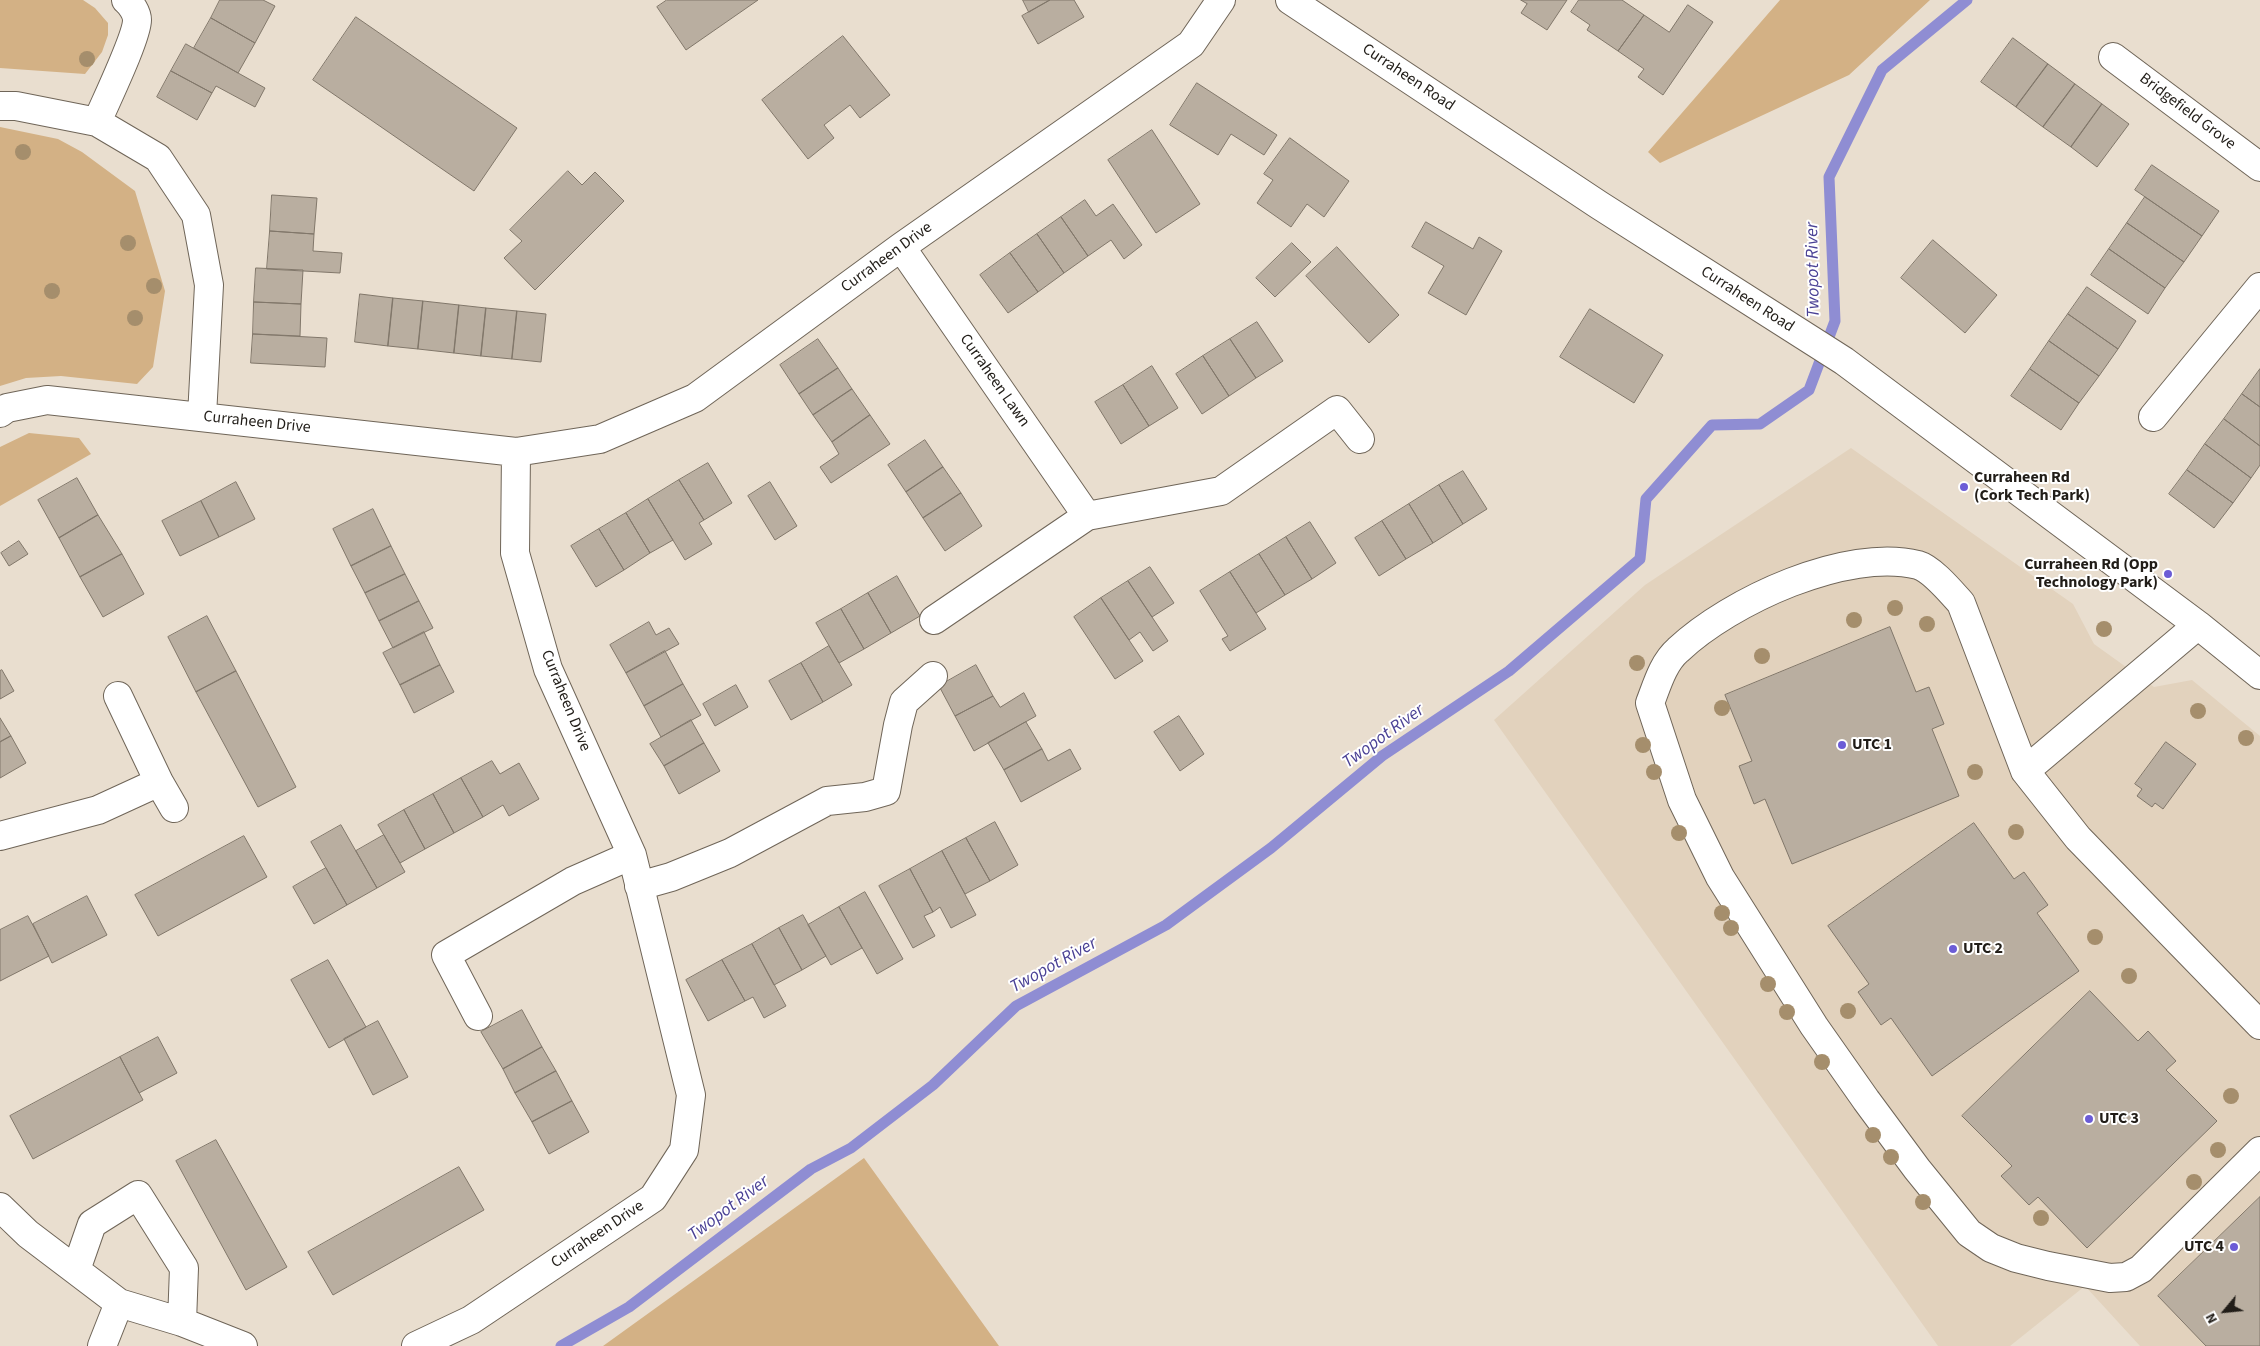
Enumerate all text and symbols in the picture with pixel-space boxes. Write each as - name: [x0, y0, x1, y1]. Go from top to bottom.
- street label: Curraheen Road: [1358, 40, 1458, 116]
- street label: Bridgefield Grove: [2135, 70, 2239, 154]
- street label: Curraheen Drive: [838, 219, 936, 297]
- water label: Twopot River: [1802, 222, 1826, 318]
- street label: Curraheen Road: [1697, 263, 1797, 337]
- street label: Curraheen Lawn: [955, 331, 1033, 431]
- street label: Curraheen Drive: [202, 408, 312, 438]
- place label: Curraheen Rd (Cork Tech Park): [1974, 468, 2090, 506]
- marker: Curraheen Rd (Cork Tech Park): [1958, 481, 1970, 493]
- place label: Curraheen Rd (Opp Technology Park): [2024, 555, 2158, 593]
- marker: Curraheen Rd (Opp Technology Park): [2162, 568, 2174, 580]
- street label: Curraheen Drive: [536, 647, 594, 755]
- water label: Twopot River: [1339, 700, 1429, 774]
- place label: UTC 1: [1852, 735, 1892, 755]
- marker: UTC 1: [1836, 739, 1848, 751]
- water label: Twopot River: [1007, 933, 1101, 999]
- place label: UTC 2: [1963, 939, 2003, 959]
- marker: UTC 2: [1947, 943, 1959, 955]
- place label: UTC 3: [2099, 1109, 2139, 1129]
- marker: UTC 3: [2083, 1113, 2095, 1125]
- water label: Twopot River: [684, 1172, 774, 1246]
- street label: Curraheen Drive: [548, 1197, 648, 1273]
- place label: UTC 4: [2184, 1237, 2224, 1257]
- marker: UTC 4: [2228, 1241, 2240, 1253]
- north arrow: [2200, 1286, 2250, 1336]
- text: N: [2201, 1309, 2223, 1327]

